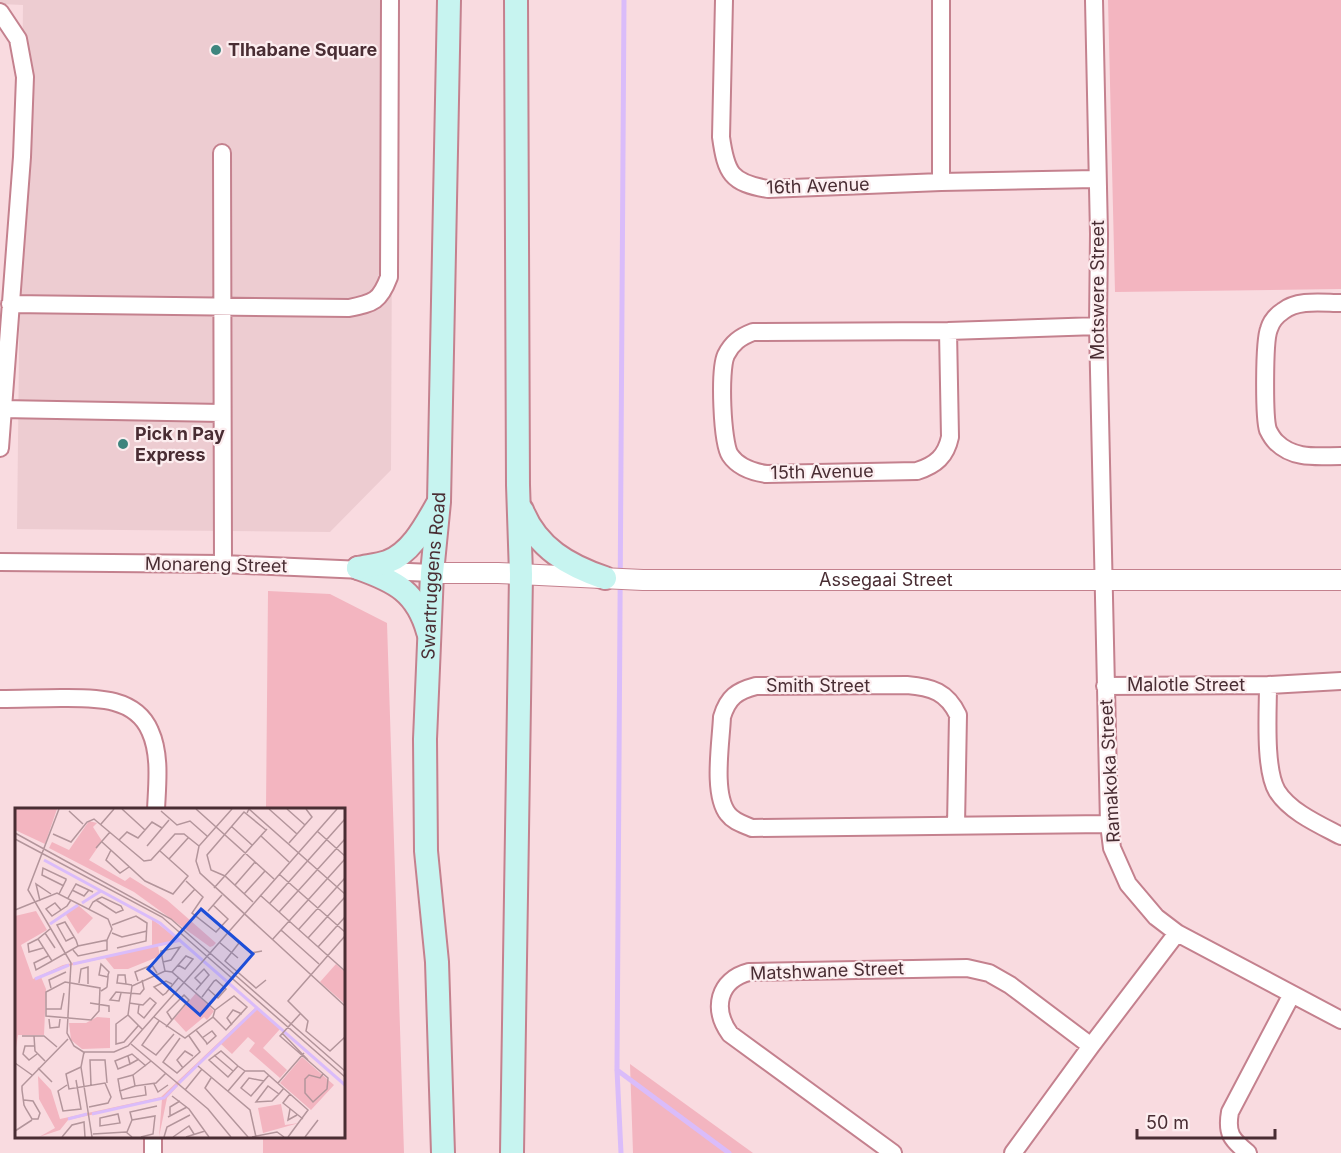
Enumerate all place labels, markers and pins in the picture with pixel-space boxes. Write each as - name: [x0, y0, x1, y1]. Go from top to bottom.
- place label: Tlhabane Square: [228, 39, 377, 60]
- marker: Tlhabane Square: [209, 43, 223, 57]
- place label: Pick n Pay Express: [135, 423, 225, 465]
- marker: Pick n Pay Express: [116, 437, 130, 451]

